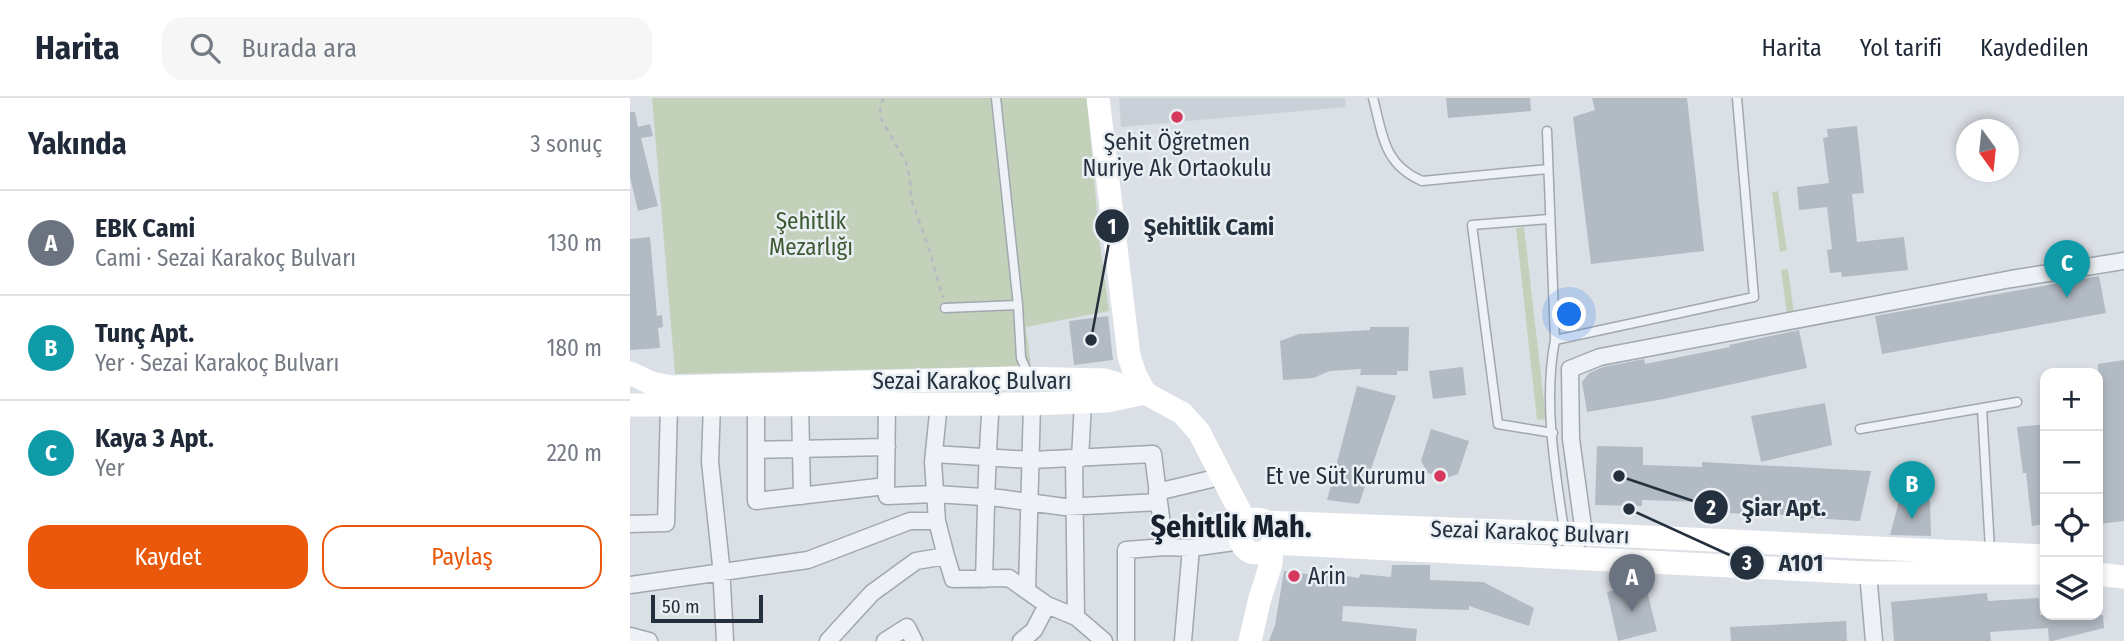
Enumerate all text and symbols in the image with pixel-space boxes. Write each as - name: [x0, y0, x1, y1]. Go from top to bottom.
- search box: [162, 17, 652, 80]
- text: Harita: [35, 28, 120, 68]
- icon: search: [186, 29, 224, 67]
- text: Burada ara: [242, 33, 357, 64]
- text: Harita: [1762, 34, 1822, 62]
- text: Yol tarifi: [1860, 34, 1942, 62]
- text: Kaydedilen: [1980, 34, 2089, 62]
- marker: Şehit Öğretmen Nuriye Ak Ortaokulu: [1169, 109, 1185, 125]
- north arrow: [1956, 119, 2019, 182]
- text: Yakında: [28, 126, 127, 162]
- place label: Şehit Öğretmen Nuriye Ak Ortaokulu: [1083, 128, 1271, 182]
- text: 3 sonuç: [530, 130, 602, 158]
- callout: Şehitlik Cami: [1095, 204, 1288, 249]
- park label: Şehitlik Mezarlığı: [769, 207, 853, 261]
- text: EBK Cami: [95, 213, 195, 244]
- text: Şehitlik Cami: [1144, 213, 1274, 242]
- text: 1: [1108, 214, 1116, 240]
- text: A: [45, 229, 57, 257]
- text: 130 m: [548, 229, 602, 257]
- pin: C: [2044, 240, 2090, 298]
- text: Cami · Sezai Karakoç Bulvarı: [95, 244, 356, 272]
- your location: [1552, 297, 1586, 331]
- text: Tunç Apt.: [95, 318, 194, 349]
- text: B: [45, 334, 57, 362]
- text: 180 m: [546, 334, 602, 362]
- text: Yer · Sezai Karakoç Bulvarı: [95, 349, 339, 377]
- street label: Sezai Karakoç Bulvarı: [872, 367, 1072, 395]
- map controls: [2040, 368, 2103, 620]
- button: +: [2040, 368, 2103, 431]
- text: Kaya 3 Apt.: [95, 423, 214, 454]
- button: −: [2040, 431, 2103, 494]
- text: C: [45, 439, 57, 467]
- text: 220 m: [547, 439, 602, 467]
- text: Yer: [95, 454, 125, 482]
- pin: B: [1889, 461, 1935, 519]
- place label: Et ve Süt Kurumu: [1266, 462, 1426, 490]
- marker: Et ve Süt Kurumu: [1432, 468, 1448, 484]
- callout: Şiar Apt.: [1693, 485, 1841, 530]
- text: Şiar Apt.: [1742, 494, 1826, 523]
- button: locate: [2040, 494, 2103, 557]
- text: 2: [1705, 495, 1716, 521]
- district label: Şehitlik Mah.: [1150, 509, 1312, 545]
- street label: Sezai Karakoç Bulvarı: [1430, 515, 1630, 549]
- button: Kaydet: [28, 525, 308, 589]
- button: Paylaş: [322, 525, 602, 589]
- callout: A101: [1730, 540, 1838, 585]
- text: A101: [1778, 549, 1823, 577]
- text: 3: [1741, 550, 1752, 576]
- pin: A: [1609, 554, 1655, 612]
- button: layers: [2040, 557, 2103, 620]
- place label: Arin: [1308, 562, 1346, 590]
- marker: Arin: [1286, 568, 1302, 584]
- scale bar: [651, 592, 763, 624]
- text: 50 m: [662, 595, 700, 618]

